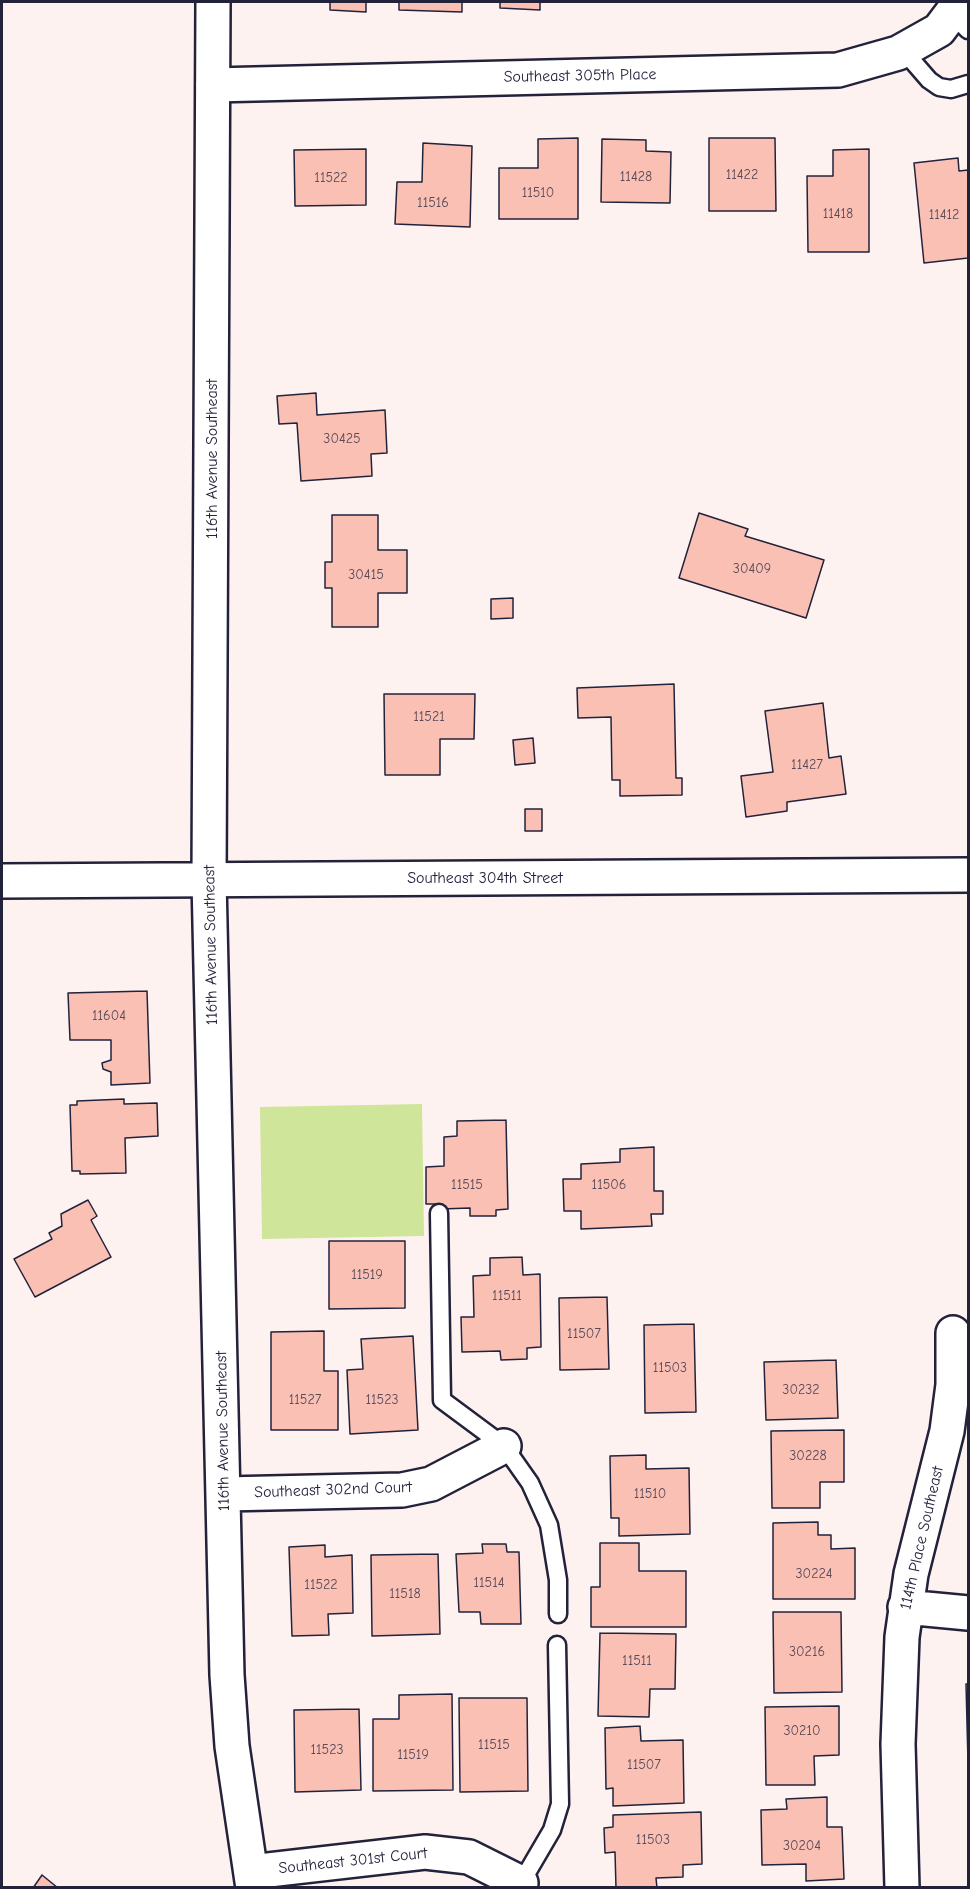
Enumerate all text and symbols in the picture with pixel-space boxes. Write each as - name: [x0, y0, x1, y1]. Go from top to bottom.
- street label: Southeast 305th Place: [503, 65, 657, 87]
- house number: 11422: [726, 167, 758, 183]
- house number: 11428: [620, 169, 652, 185]
- house number: 11522: [314, 170, 348, 186]
- house number: 11510: [522, 185, 554, 201]
- house number: 11516: [417, 195, 449, 211]
- house number: 11418: [823, 206, 853, 222]
- house number: 11412: [929, 207, 959, 223]
- street label: 116th Avenue Southeast: [202, 379, 222, 539]
- house number: 30425: [323, 431, 361, 447]
- house number: 30409: [733, 561, 771, 577]
- house number: 30415: [348, 567, 384, 583]
- house number: 11521: [413, 709, 445, 725]
- house number: 11427: [791, 757, 823, 773]
- street label: 116th Avenue Southeast: [200, 865, 222, 1025]
- street label: Southeast 304th Street: [407, 868, 563, 888]
- house number: 11604: [92, 1008, 126, 1024]
- house number: 11515: [451, 1177, 483, 1193]
- house number: 11506: [592, 1177, 626, 1193]
- house number: 11519: [351, 1267, 383, 1283]
- house number: 11511: [492, 1288, 522, 1304]
- house number: 11507: [567, 1326, 601, 1342]
- street label: 116th Avenue Southeast: [212, 1351, 234, 1511]
- house number: 11503: [653, 1360, 687, 1376]
- house number: 30232: [782, 1382, 820, 1398]
- house number: 11527: [289, 1392, 321, 1408]
- house number: 11523: [365, 1392, 399, 1408]
- house number: 30228: [789, 1448, 827, 1464]
- street label: 114th Place Southeast: [896, 1464, 948, 1612]
- street label: Southeast 302nd Court: [254, 1478, 412, 1502]
- house number: 11510: [634, 1486, 666, 1502]
- house number: 30224: [796, 1566, 832, 1582]
- house number: 11514: [474, 1575, 504, 1591]
- house number: 11522: [304, 1577, 338, 1593]
- house number: 11518: [389, 1586, 421, 1602]
- house number: 30216: [789, 1644, 825, 1660]
- house number: 11511: [622, 1653, 652, 1669]
- house number: 30210: [783, 1723, 821, 1739]
- house number: 11515: [478, 1737, 510, 1753]
- house number: 11523: [310, 1742, 344, 1758]
- house number: 11519: [397, 1747, 429, 1763]
- house number: 11507: [627, 1757, 661, 1773]
- house number: 11503: [636, 1832, 670, 1848]
- house number: 30204: [783, 1838, 821, 1854]
- street label: Southeast 301st Court: [278, 1844, 428, 1878]

